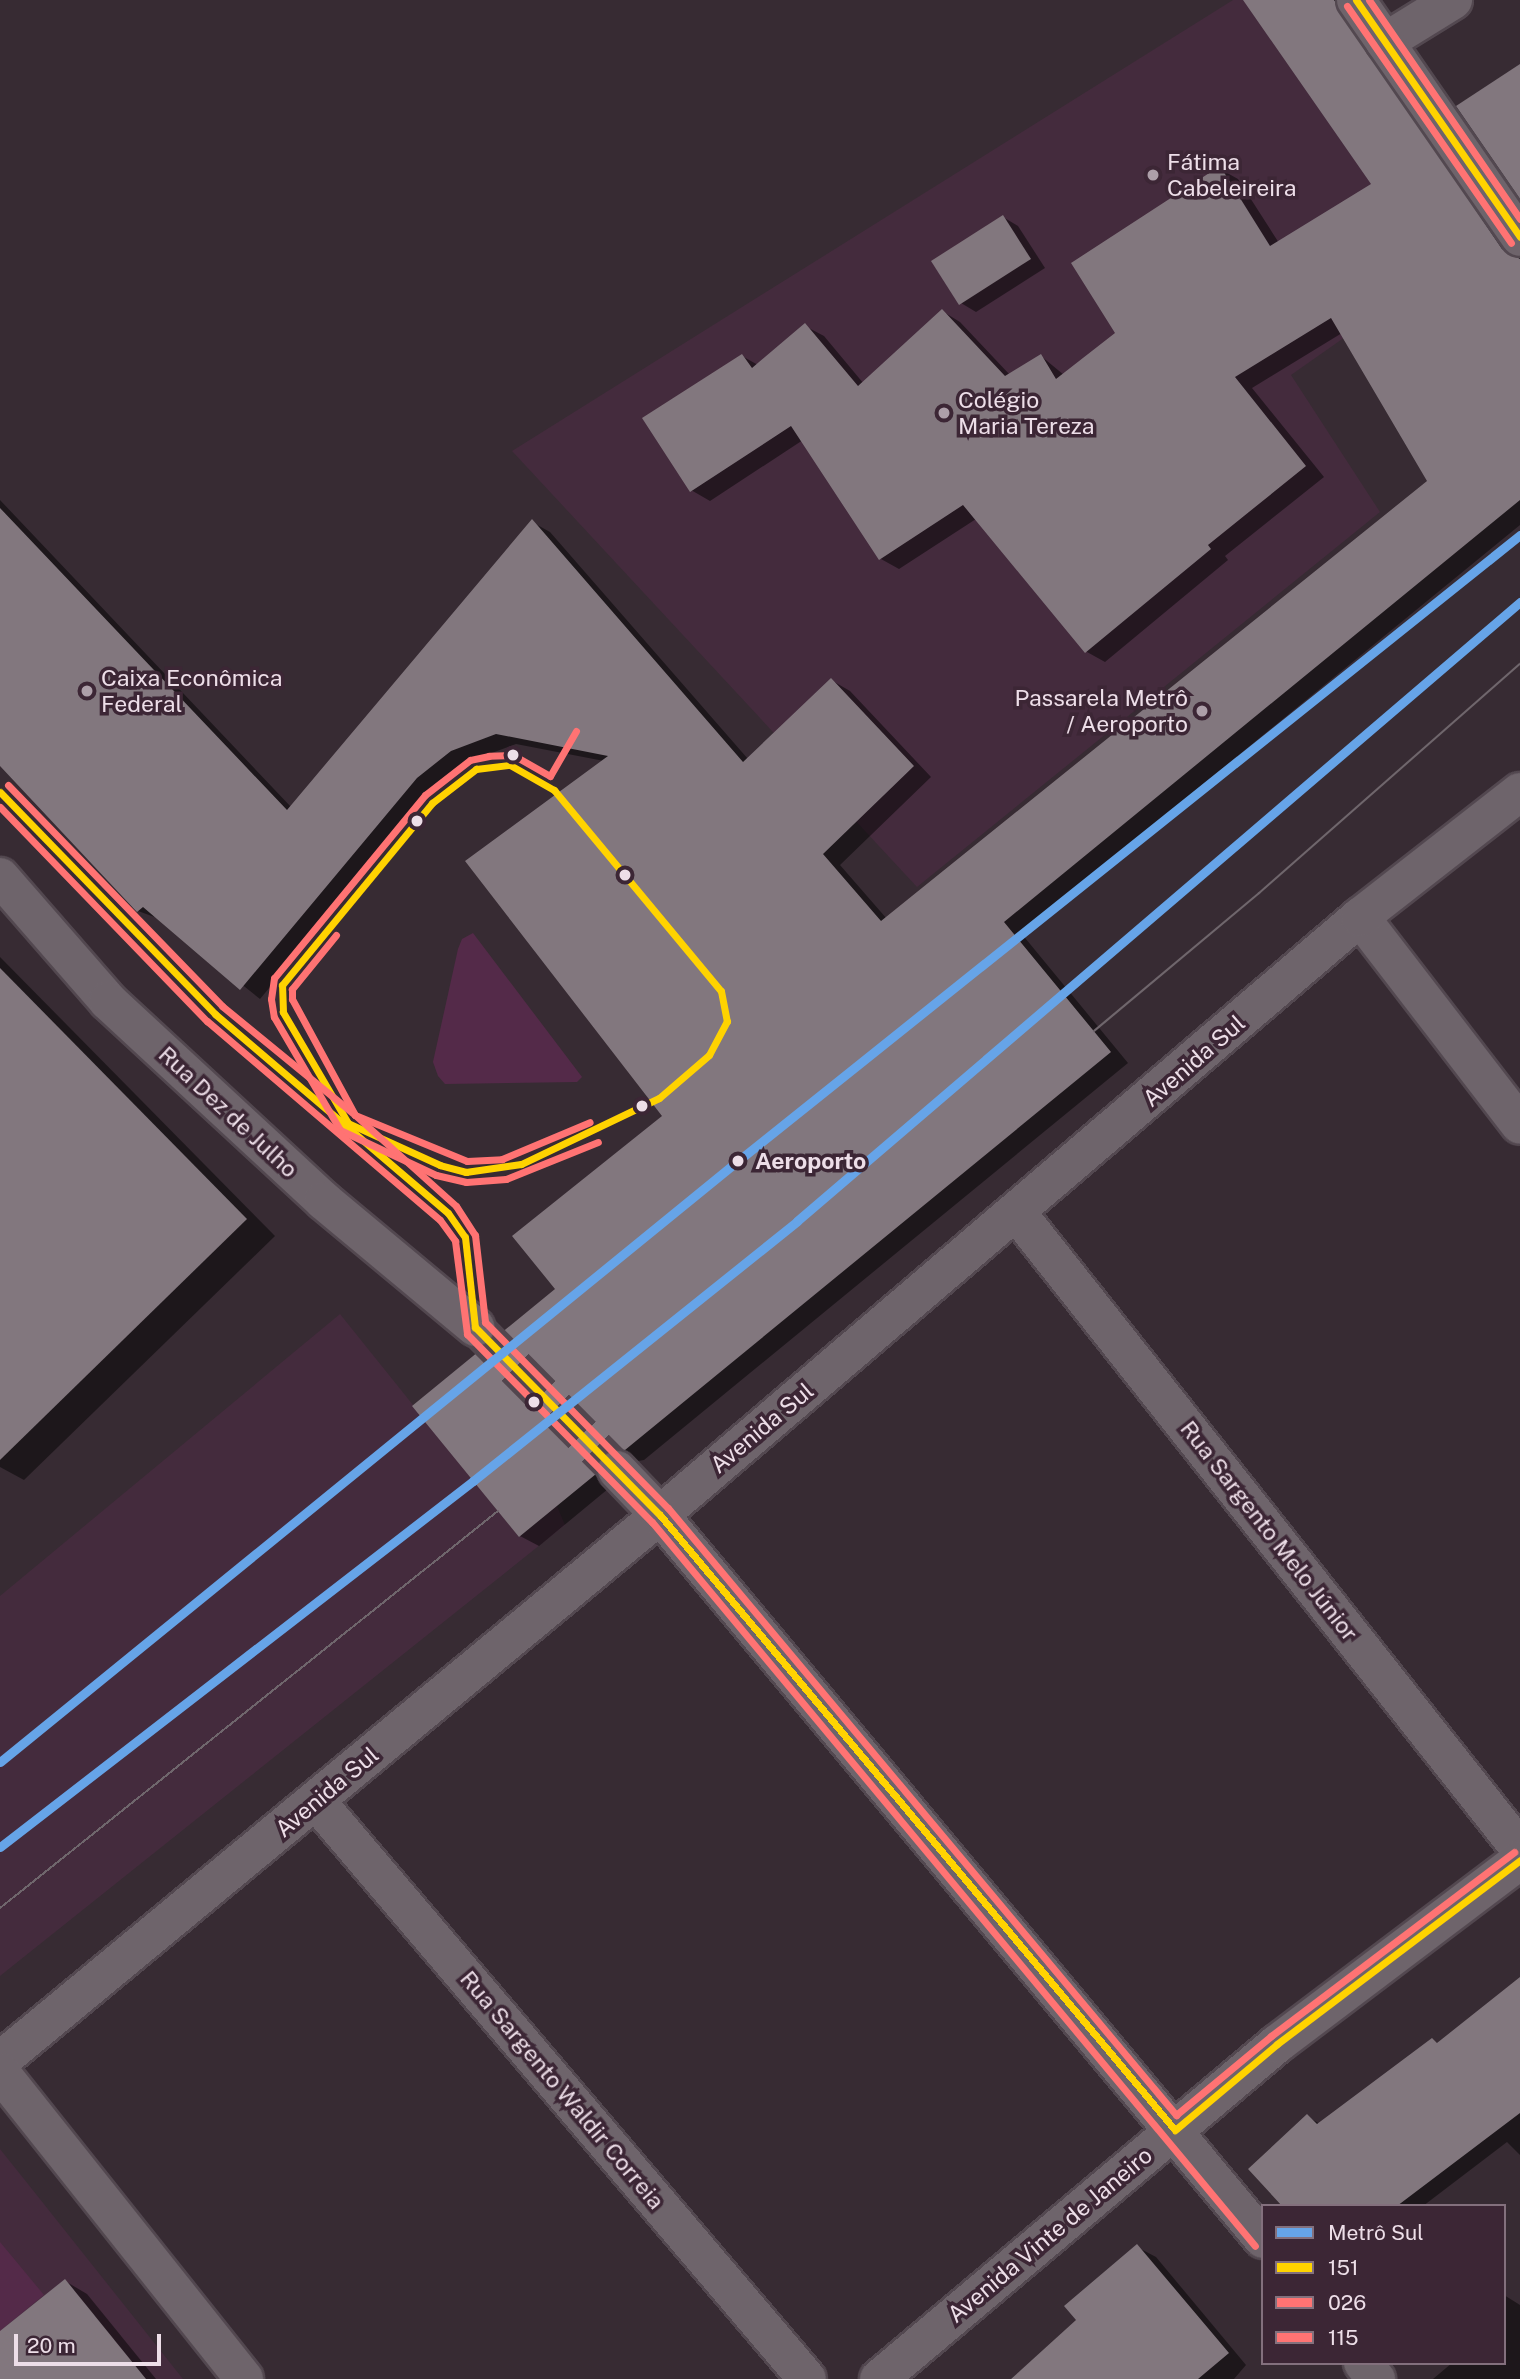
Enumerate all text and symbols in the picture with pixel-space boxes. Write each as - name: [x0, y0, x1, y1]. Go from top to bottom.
- place label: Fátima Cabeleireira: [1167, 148, 1296, 202]
- marker: Fátima Cabeleireira: [1145, 167, 1161, 183]
- place label: Colégio Maria Tereza: [958, 386, 1095, 440]
- marker: Colégio Maria Tereza: [936, 405, 952, 421]
- place label: Caixa Econômica Federal: [101, 664, 282, 718]
- marker: Caixa Econômica Federal: [79, 683, 95, 699]
- place label: Passarela Metrô / Aeroporto: [1015, 684, 1188, 738]
- marker: Passarela Metrô / Aeroporto: [1194, 703, 1210, 719]
- unlabelled marker: [506, 748, 520, 762]
- unlabelled marker: [410, 814, 424, 828]
- unlabelled marker: [618, 868, 632, 882]
- street label: Avenida Sul: [1137, 1009, 1251, 1113]
- street label: Rua Dez de Julho: [153, 1040, 303, 1184]
- unlabelled marker: [635, 1099, 649, 1113]
- place label: Aeroporto: [755, 1147, 866, 1175]
- marker: Aeroporto: [727, 1150, 749, 1172]
- street label: Avenida Sul: [705, 1377, 819, 1479]
- unlabelled marker: [527, 1395, 541, 1409]
- street label: Rua Sargento Melo Júnior: [1174, 1415, 1364, 1647]
- street label: Avenida Sul: [270, 1741, 384, 1843]
- street label: Rua Sargento Waldir Correia: [454, 1965, 670, 2215]
- street label: Avenida Vinte de Janeiro: [942, 2141, 1158, 2329]
- legend: [1261, 2204, 1506, 2365]
- text: Metrô Sul: [1328, 2220, 1424, 2245]
- text: 151: [1328, 2255, 1359, 2280]
- text: 026: [1328, 2290, 1366, 2315]
- scale bar: [18, 2320, 164, 2364]
- text: 115: [1328, 2325, 1359, 2350]
- text: 20 m: [27, 2333, 76, 2358]

